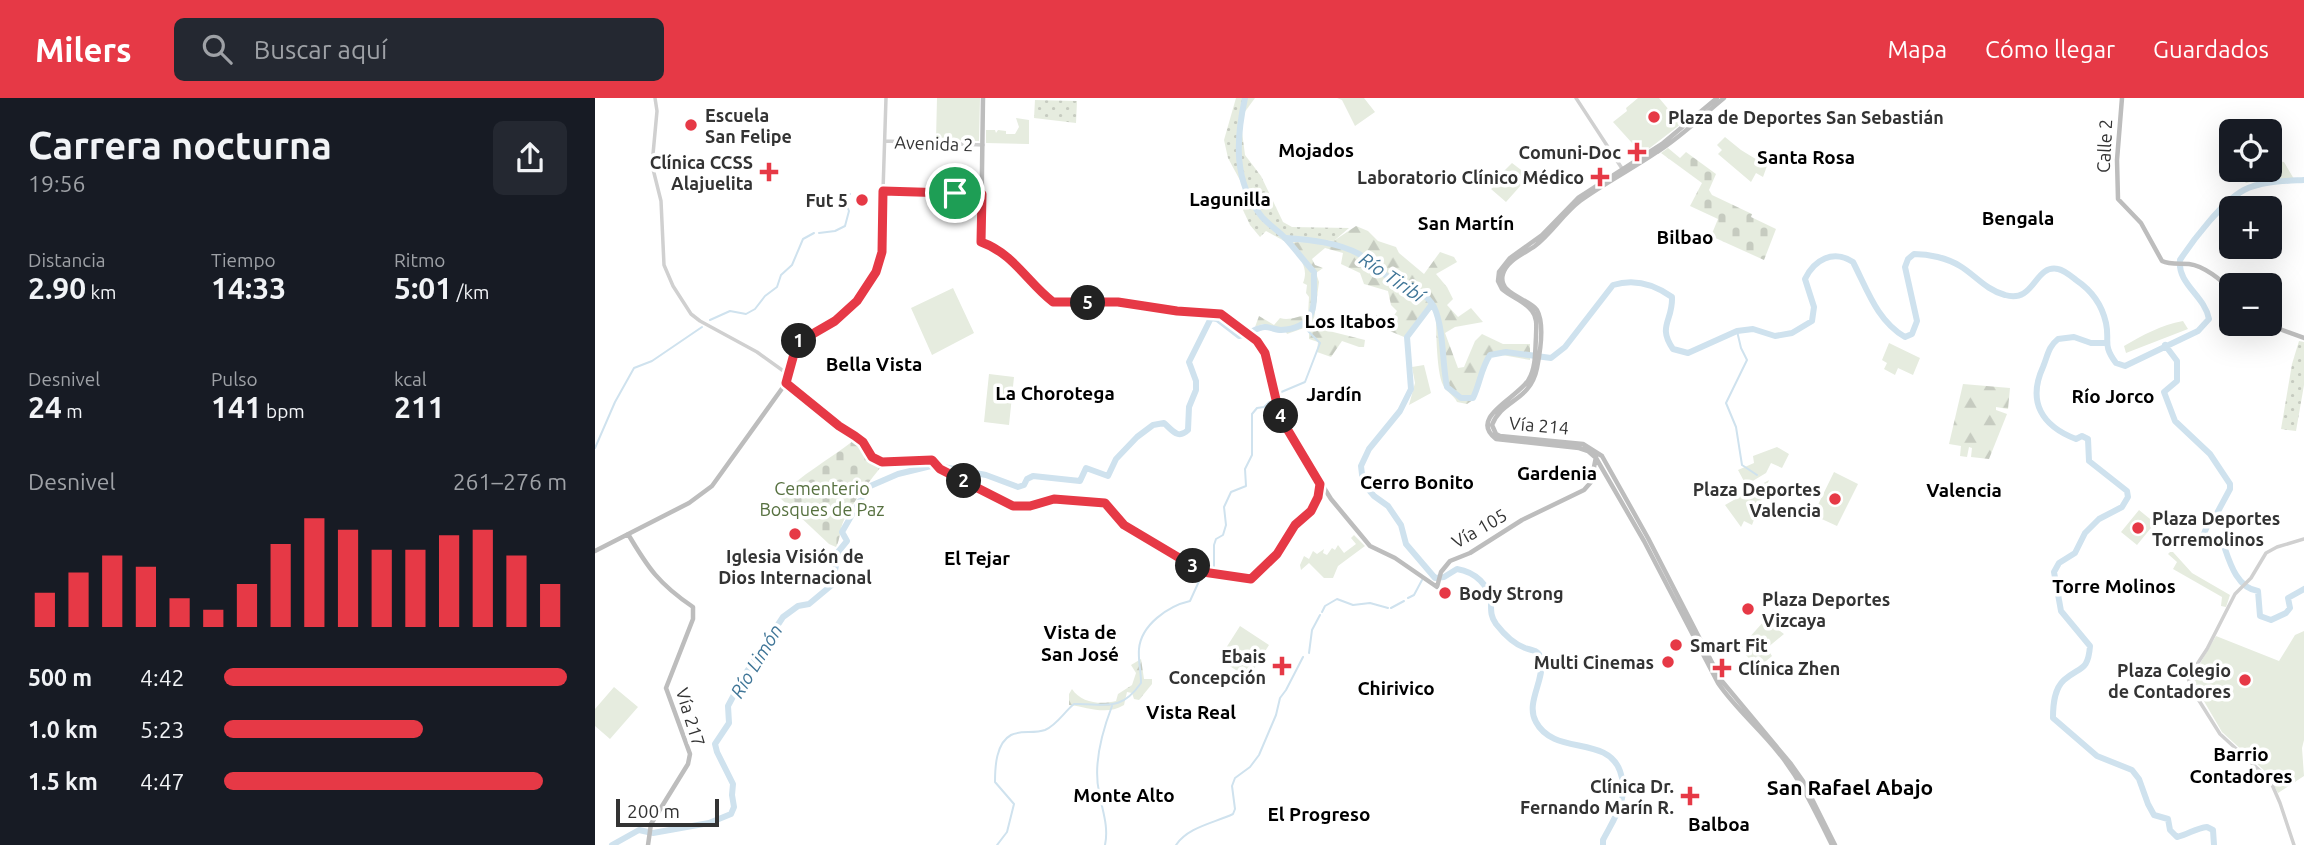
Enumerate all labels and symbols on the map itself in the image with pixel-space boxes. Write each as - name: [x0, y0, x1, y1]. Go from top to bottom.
- place label: Escuela San Felipe: [705, 105, 792, 146]
- place label: Plaza de Deportes San Sebastián: [1668, 107, 1944, 127]
- marker: Plaza de Deportes San Sebastián: [1646, 109, 1662, 125]
- marker: Escuela San Felipe: [683, 117, 699, 133]
- street label: Calle 2: [2093, 119, 2115, 173]
- street label: Avenida 2: [894, 132, 974, 154]
- district label: Mojados: [1278, 139, 1354, 161]
- place label: Comuni-Doc: [1519, 142, 1621, 162]
- marker: Comuni-Doc: [1627, 142, 1647, 162]
- district label: Santa Rosa: [1757, 146, 1855, 168]
- place label: Clínica CCSS Alajuelita: [650, 152, 753, 193]
- marker: Clínica CCSS Alajuelita: [759, 162, 779, 182]
- pin: [925, 163, 985, 223]
- place label: Laboratorio Clínico Médico: [1357, 167, 1584, 187]
- marker: Laboratorio Clínico Médico: [1590, 167, 1610, 187]
- district label: Lagunilla: [1189, 188, 1271, 210]
- place label: Fut 5: [806, 190, 848, 210]
- marker: Fut 5: [854, 192, 870, 208]
- district label: Bengala: [1982, 207, 2054, 229]
- district label: San Martín: [1418, 212, 1514, 234]
- district label: Bilbao: [1657, 226, 1713, 248]
- water label: Río Tiribí: [1356, 247, 1430, 308]
- pin: 5: [1071, 286, 1105, 320]
- district label: Los Itabos: [1304, 310, 1396, 332]
- pin: 1: [781, 324, 817, 358]
- district label: Bella Vista: [826, 353, 922, 375]
- district label: La Chorotega: [995, 382, 1115, 404]
- district label: Jardín: [1306, 383, 1362, 405]
- district label: Río Jorco: [2071, 385, 2155, 407]
- pin: 4: [1263, 398, 1299, 434]
- street label: Vía 214: [1508, 412, 1570, 438]
- district label: Gardenia: [1517, 462, 1597, 484]
- pin: 2: [947, 464, 981, 498]
- district label: Cerro Bonito: [1360, 471, 1474, 493]
- park label: Cementerio Bosques de Paz: [759, 478, 885, 519]
- place label: Plaza Deportes Valencia: [1693, 479, 1821, 520]
- district label: Valencia: [1926, 479, 2002, 501]
- marker: Plaza Deportes Valencia: [1827, 491, 1843, 507]
- street label: Vía 105: [1448, 504, 1510, 552]
- place label: Plaza Deportes Torremolinos: [2152, 508, 2280, 549]
- marker: Plaza Deportes Torremolinos: [2130, 520, 2146, 536]
- marker: Iglesia Visión de Dios Internacional: [787, 526, 803, 542]
- place label: Iglesia Visión de Dios Internacional: [718, 546, 872, 587]
- district label: El Tejar: [944, 547, 1010, 569]
- pin: 3: [1175, 548, 1211, 584]
- district label: Torre Molinos: [2052, 575, 2176, 597]
- place label: Body Strong: [1459, 583, 1564, 603]
- marker: Body Strong: [1437, 585, 1453, 601]
- place label: Plaza Deportes Vizcaya: [1762, 589, 1890, 630]
- marker: Plaza Deportes Vizcaya: [1740, 601, 1756, 617]
- water label: Río Limón: [725, 620, 787, 702]
- district label: Vista de San José: [1041, 621, 1119, 665]
- place label: Smart Fit: [1690, 635, 1768, 655]
- marker: Smart Fit: [1668, 637, 1684, 653]
- place label: Ebais Concepción: [1168, 646, 1266, 687]
- place label: Multi Cinemas: [1534, 652, 1654, 672]
- marker: Multi Cinemas: [1660, 654, 1676, 670]
- marker: Ebais Concepción: [1272, 656, 1292, 676]
- marker: Clínica Zhen: [1712, 658, 1732, 678]
- place label: Clínica Zhen: [1738, 658, 1840, 678]
- place label: Plaza Colegio de Contadores: [2108, 660, 2231, 701]
- marker: Plaza Colegio de Contadores: [2237, 672, 2253, 688]
- district label: Chirivico: [1357, 677, 1435, 699]
- street label: Vía 217: [673, 685, 709, 749]
- district label: Vista Real: [1146, 701, 1236, 723]
- district label: Barrio Contadores: [2189, 743, 2293, 787]
- district label: San Rafael Abajo: [1767, 775, 1933, 799]
- place label: Clínica Dr. Fernando Marín R.: [1520, 776, 1674, 817]
- district label: Monte Alto: [1073, 784, 1175, 806]
- marker: Clínica Dr. Fernando Marín R.: [1680, 786, 1700, 806]
- scale bar: [616, 796, 719, 828]
- district label: El Progreso: [1268, 803, 1370, 825]
- district label: Balboa: [1688, 813, 1750, 835]

